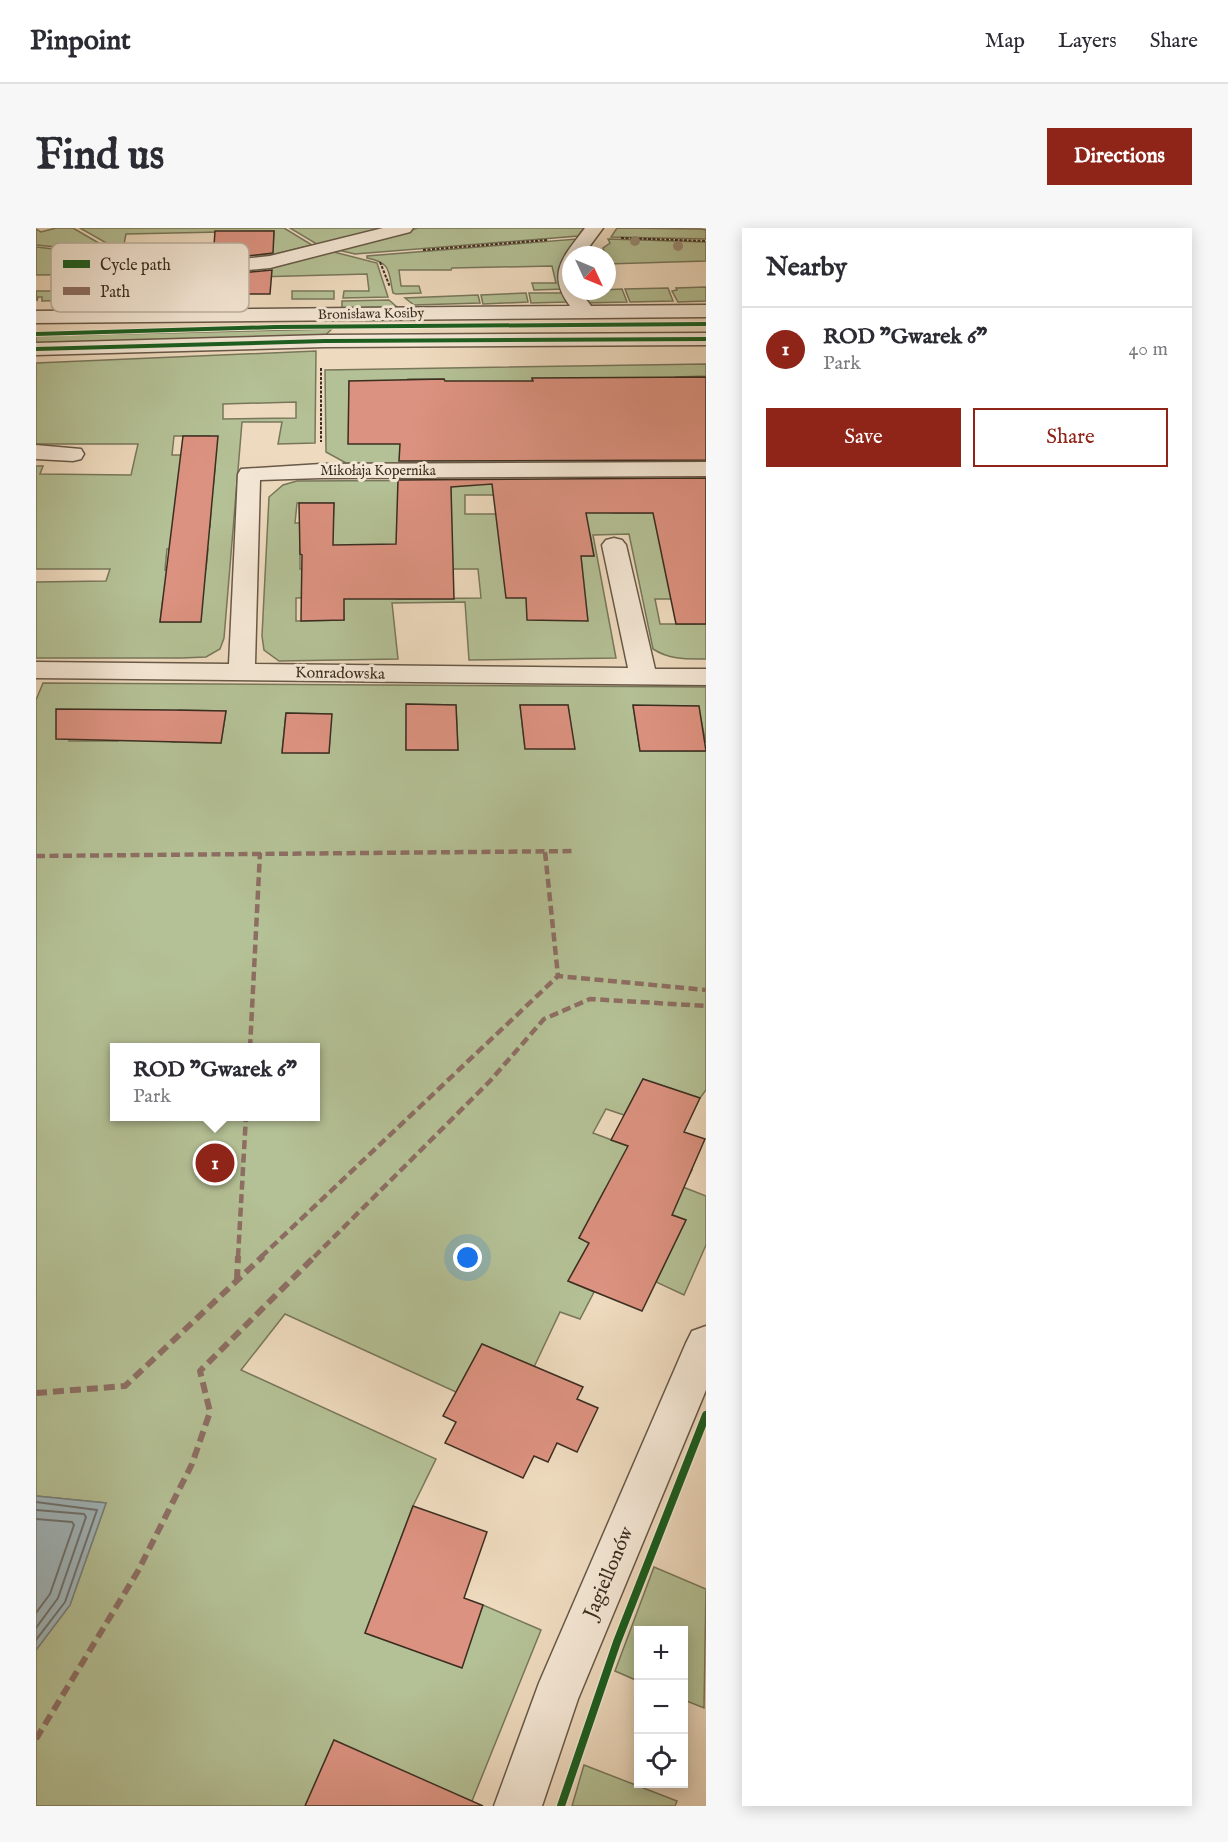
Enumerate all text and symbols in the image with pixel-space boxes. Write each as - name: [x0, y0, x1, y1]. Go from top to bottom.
- text: Pinpoint: [30, 24, 131, 59]
- text: Map: [985, 28, 1025, 55]
- text: Layers: [1058, 28, 1117, 55]
- text: Share: [1150, 28, 1198, 55]
- button: Directions: [1047, 128, 1192, 185]
- text: Find us: [36, 130, 164, 183]
- legend: [51, 243, 249, 312]
- north arrow: [562, 246, 616, 300]
- text: Nearby: [766, 251, 847, 284]
- text: Cycle path: [100, 256, 171, 276]
- text: Path: [100, 283, 131, 303]
- street label: Bronisława Kosiby: [318, 304, 424, 324]
- text: ROD "Gwarek 6": [823, 323, 987, 351]
- text: 1: [782, 337, 789, 362]
- text: 40 m: [1129, 337, 1168, 362]
- text: Park: [823, 351, 861, 376]
- button: Save: [766, 408, 961, 467]
- button: Share: [973, 408, 1168, 467]
- street label: Mikołaja Kopernika: [320, 462, 437, 480]
- street label: Konradowska: [295, 663, 385, 685]
- popup: [110, 1043, 320, 1121]
- text: ROD "Gwarek 6": [133, 1056, 297, 1084]
- text: Park: [133, 1084, 171, 1109]
- pin: 1: [196, 1140, 234, 1186]
- your location: [453, 1243, 482, 1272]
- street label: Jagiellonów: [578, 1522, 640, 1625]
- map controls: [634, 1626, 688, 1788]
- button: +: [634, 1626, 688, 1680]
- button: −: [634, 1680, 688, 1734]
- button: locate: [634, 1734, 688, 1788]

